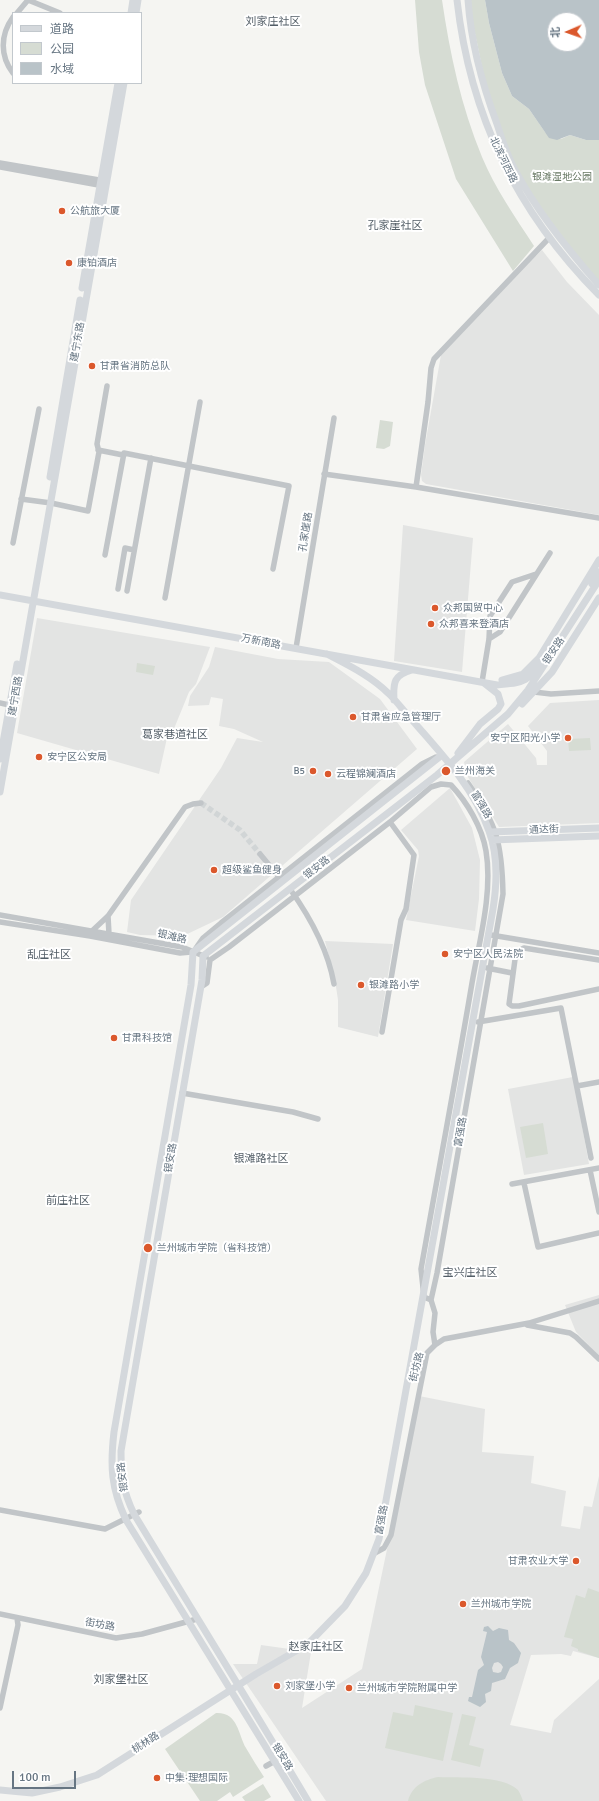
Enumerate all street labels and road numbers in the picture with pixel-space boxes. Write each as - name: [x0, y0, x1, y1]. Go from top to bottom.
- street label: 北滨河西路: [487, 135, 519, 185]
- street label: 建宁东路: [69, 321, 87, 363]
- street label: 孔家崖路: [297, 511, 315, 553]
- street label: 万新南路: [240, 632, 282, 652]
- street label: 银安路: [541, 635, 567, 667]
- street label: 建宁西路: [7, 675, 25, 717]
- street label: 富强路: [468, 789, 494, 821]
- street label: 通达街: [529, 823, 559, 837]
- street label: 银安路: [301, 854, 333, 882]
- street label: 银滩路: [156, 928, 188, 946]
- street label: 富强路: [452, 1116, 470, 1148]
- street label: 银安路: [162, 1142, 180, 1174]
- street label: 街坊路: [407, 1351, 427, 1383]
- street label: 银安路: [115, 1461, 131, 1493]
- street label: 富强路: [373, 1504, 391, 1536]
- street label: 街坊路: [84, 1616, 116, 1634]
- street label: 桃林路: [130, 1730, 162, 1756]
- street label: 银安路: [269, 1741, 295, 1773]

